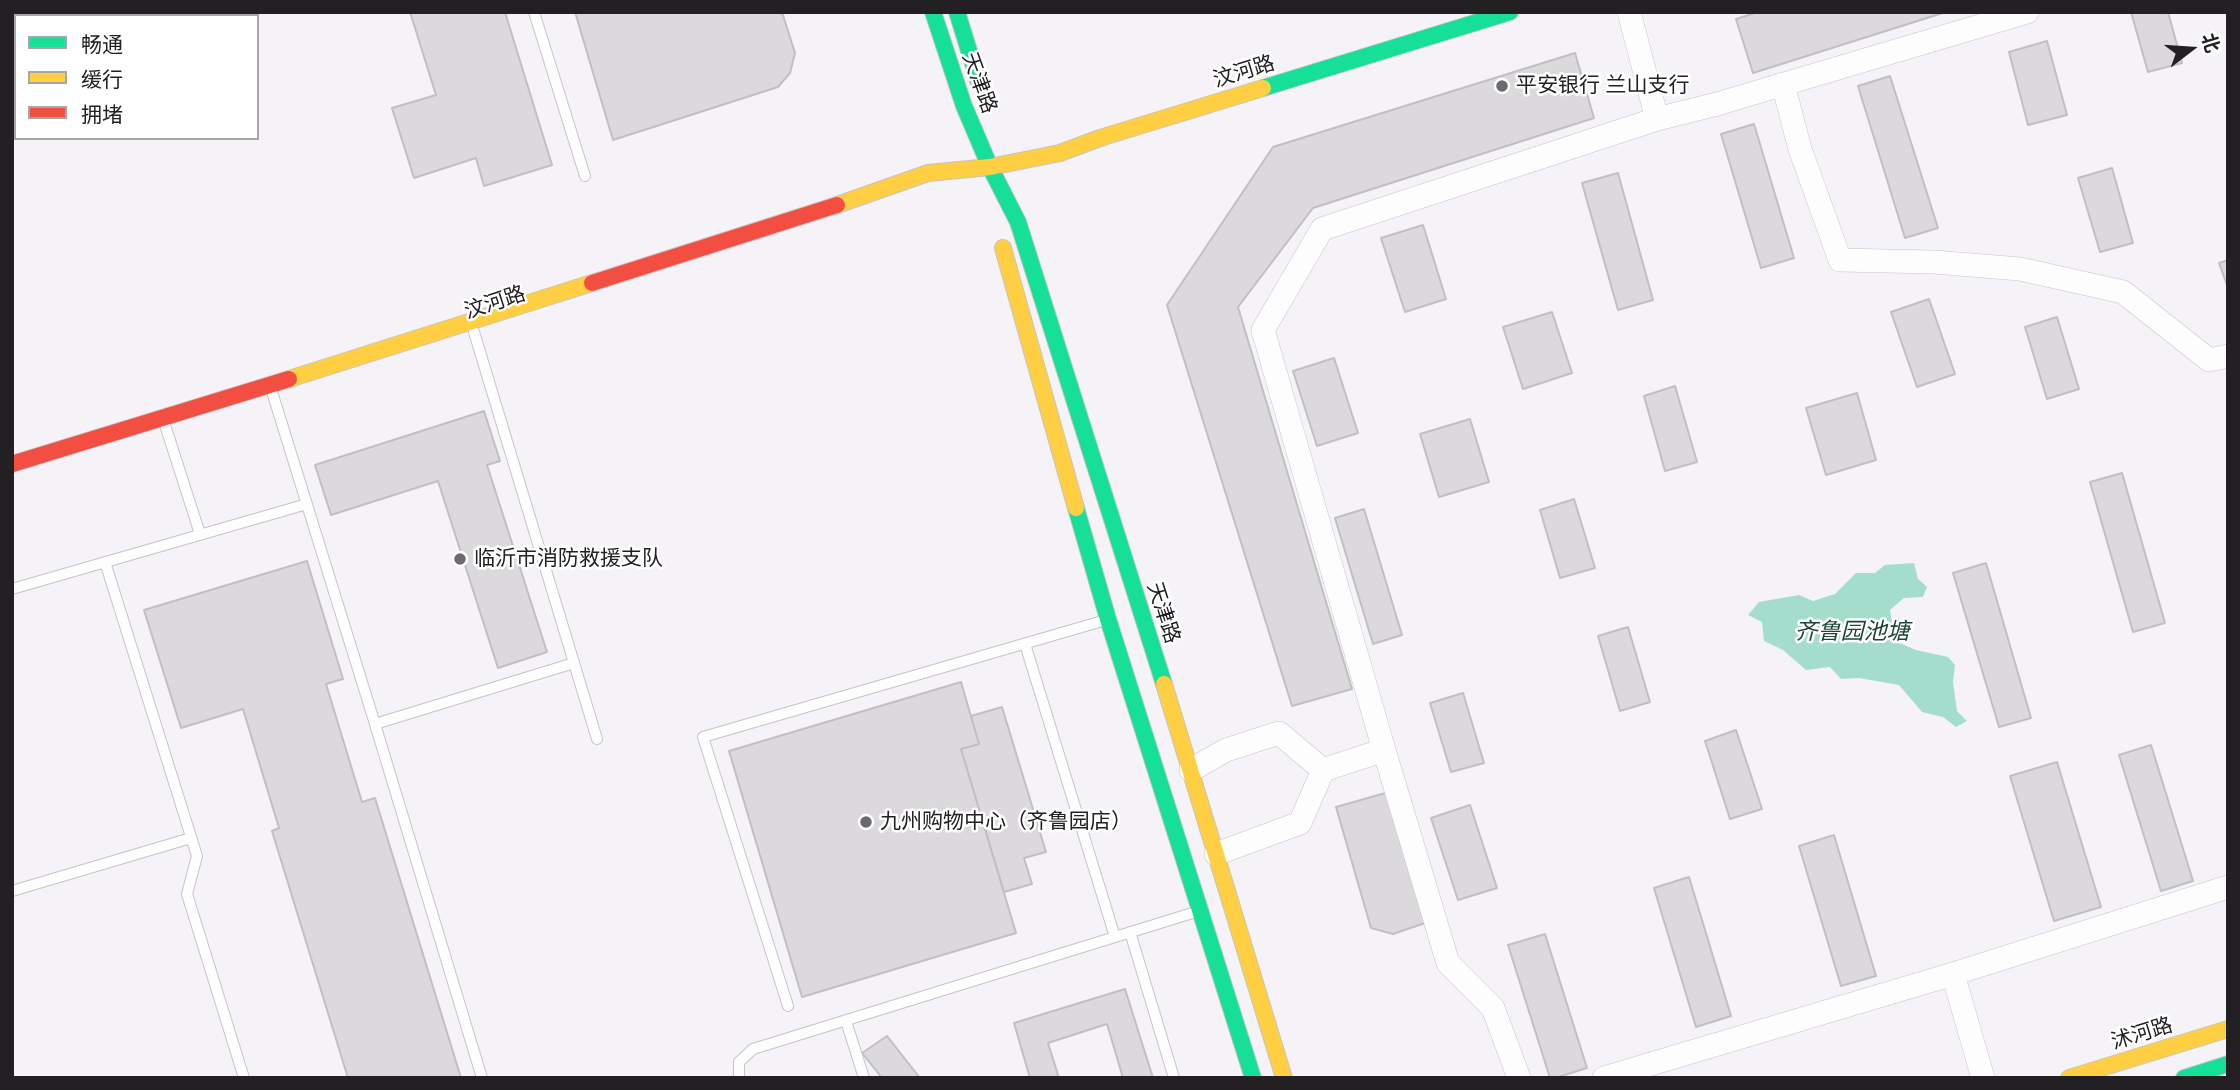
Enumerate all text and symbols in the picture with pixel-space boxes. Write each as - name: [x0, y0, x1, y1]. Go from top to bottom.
- legend: [14, 14, 259, 140]
- north arrow: [2156, 14, 2226, 84]
- text: 北: [2197, 30, 2225, 55]
- text: 畅通: [81, 31, 123, 58]
- street label: 天津路: [956, 49, 1002, 117]
- street label: 汶河路: [1210, 51, 1278, 93]
- text: 缓行: [81, 66, 123, 93]
- place label: 平安银行 兰山支行: [1516, 73, 1690, 99]
- marker: 平安银行 兰山支行: [1494, 78, 1510, 94]
- text: 拥堵: [81, 101, 123, 128]
- street label: 汶河路: [461, 281, 529, 325]
- place label: 临沂市消防救援支队: [474, 546, 663, 572]
- marker: 临沂市消防救援支队: [452, 551, 468, 567]
- street label: 天津路: [1141, 579, 1185, 647]
- water label: 齐鲁园池塘: [1795, 618, 1909, 646]
- place label: 九州购物中心（齐鲁园店）: [880, 809, 1132, 835]
- marker: 九州购物中心（齐鲁园店）: [858, 814, 874, 830]
- street label: 沭河路: [2108, 1013, 2176, 1055]

